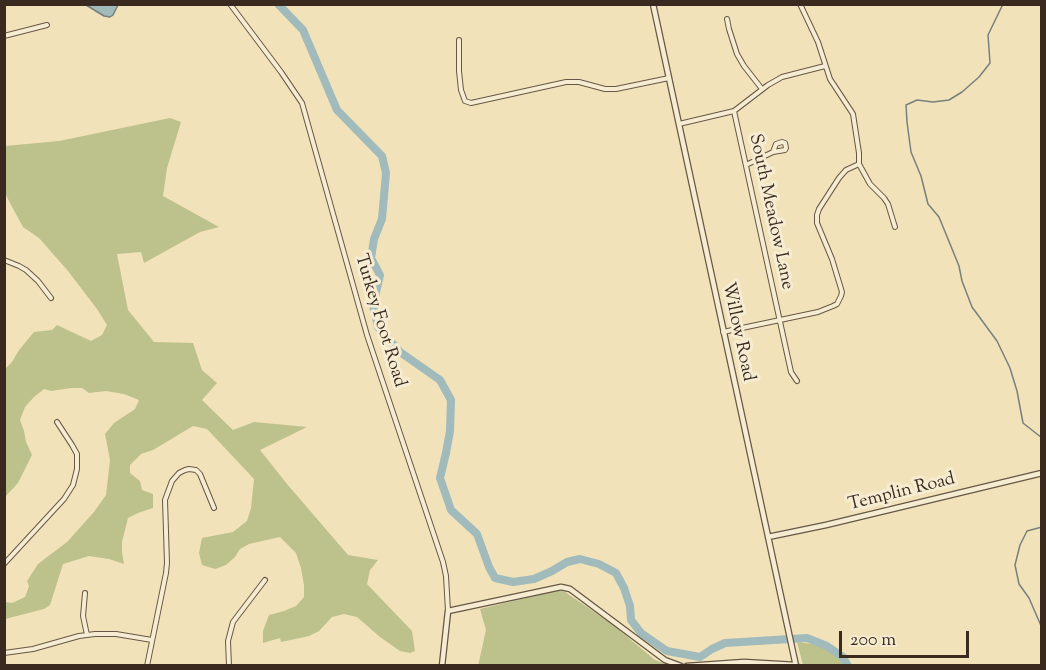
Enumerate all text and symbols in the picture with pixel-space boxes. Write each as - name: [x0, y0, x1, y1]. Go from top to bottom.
- street label: South Meadow Lane: [743, 132, 797, 292]
- street label: Turkey Foot Road: [348, 252, 410, 390]
- street label: Willow Road: [716, 280, 758, 384]
- street label: Templin Road: [846, 469, 958, 517]
- scale bar: [842, 619, 972, 657]
- text: 200 m: [850, 628, 896, 654]

